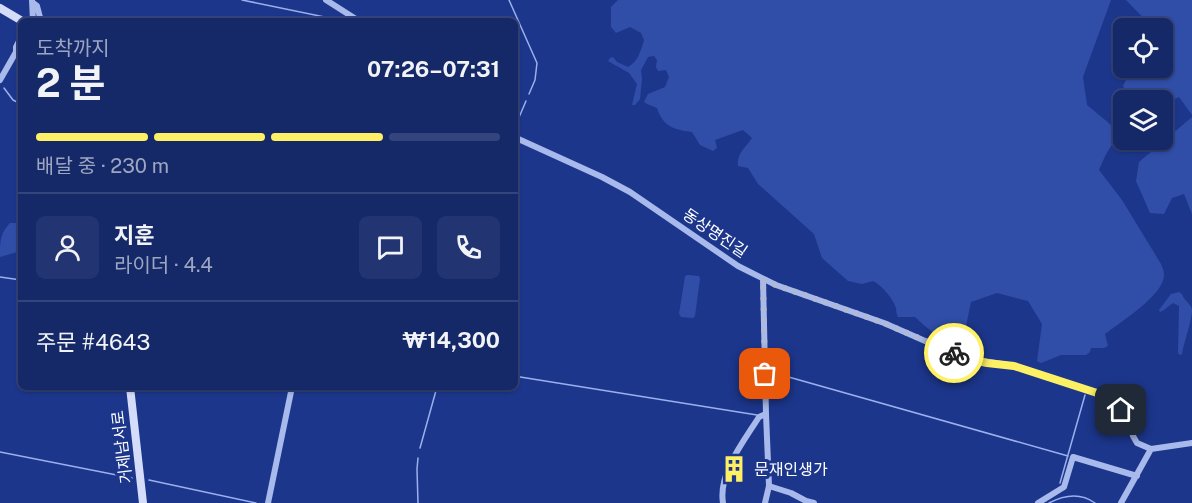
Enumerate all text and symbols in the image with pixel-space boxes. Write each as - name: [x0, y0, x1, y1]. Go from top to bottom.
- map controls: [1113, 18, 1173, 150]
- button: locate: [1113, 18, 1173, 78]
- text: 도착까지: [36, 36, 110, 60]
- text: 07:26–07:31: [367, 56, 500, 82]
- text: 2 분: [36, 60, 105, 106]
- button: layers: [1113, 90, 1173, 150]
- text: 배달 중 · 230 m: [36, 154, 169, 178]
- street label: 동상명진길: [679, 205, 751, 261]
- button: person: [36, 216, 99, 279]
- button: chat: [359, 216, 422, 279]
- button: phone: [437, 216, 500, 279]
- text: 지훈: [114, 222, 154, 248]
- text: 라이더 · 4.4: [114, 253, 213, 277]
- courier: [924, 323, 984, 383]
- text: ₩14,300: [403, 327, 500, 353]
- text: 주문 #4643: [36, 329, 150, 355]
- icon: bike: [938, 337, 971, 370]
- pin: [739, 348, 790, 399]
- icon: bag: [748, 357, 781, 390]
- pin: [1095, 384, 1146, 435]
- icon: home: [1104, 393, 1137, 426]
- street label: 거제남서로: [108, 409, 136, 485]
- building icon: 문재인생가: [719, 454, 749, 484]
- place label: 문재인생가: [754, 460, 828, 479]

